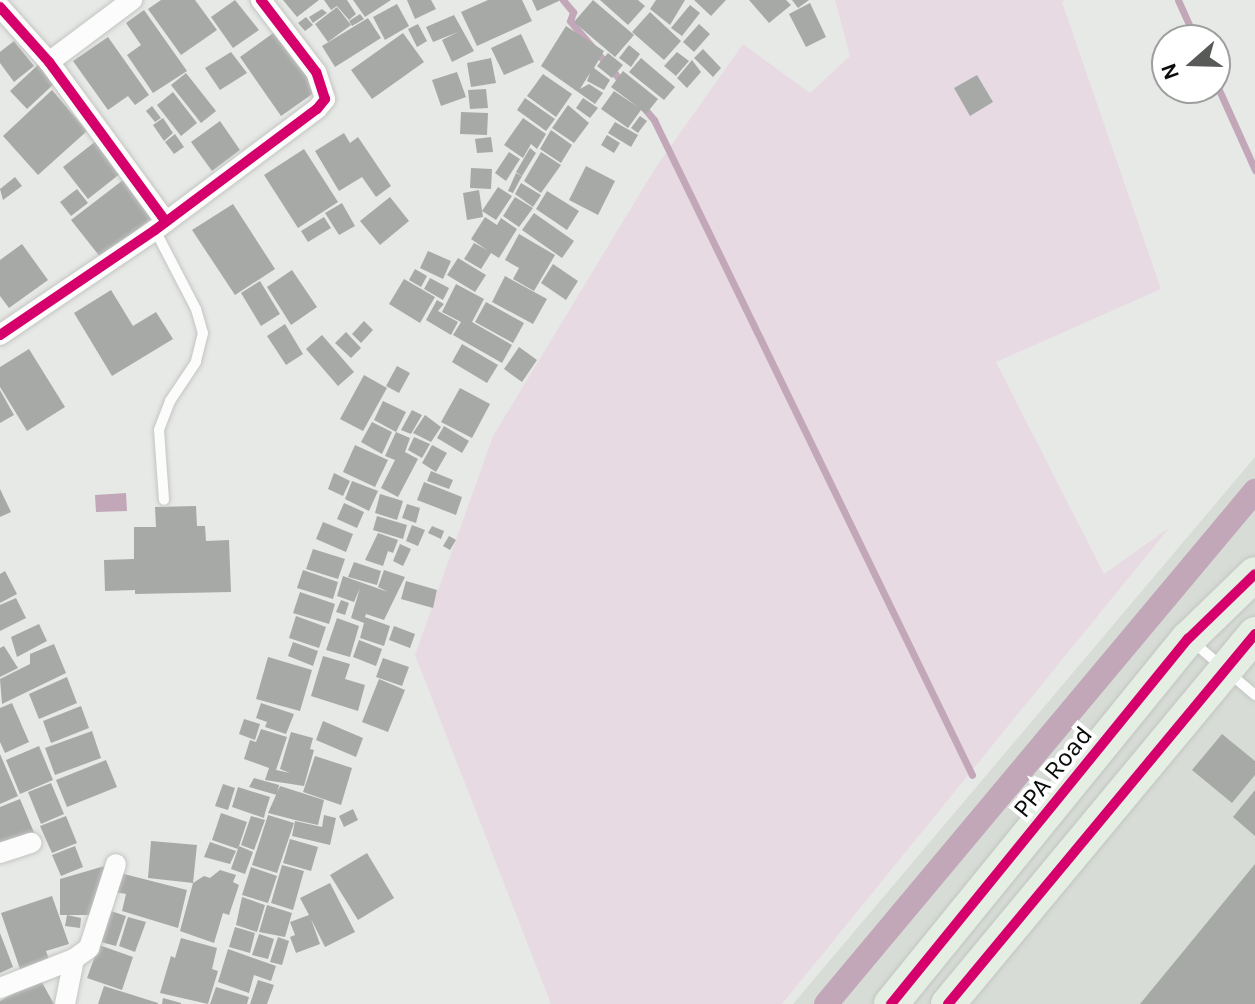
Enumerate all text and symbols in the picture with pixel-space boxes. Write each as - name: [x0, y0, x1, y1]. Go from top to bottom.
- north arrow: [1151, 24, 1231, 104]
- text: N: [1155, 60, 1185, 83]
- street label: PPA Road: [1007, 720, 1099, 824]

